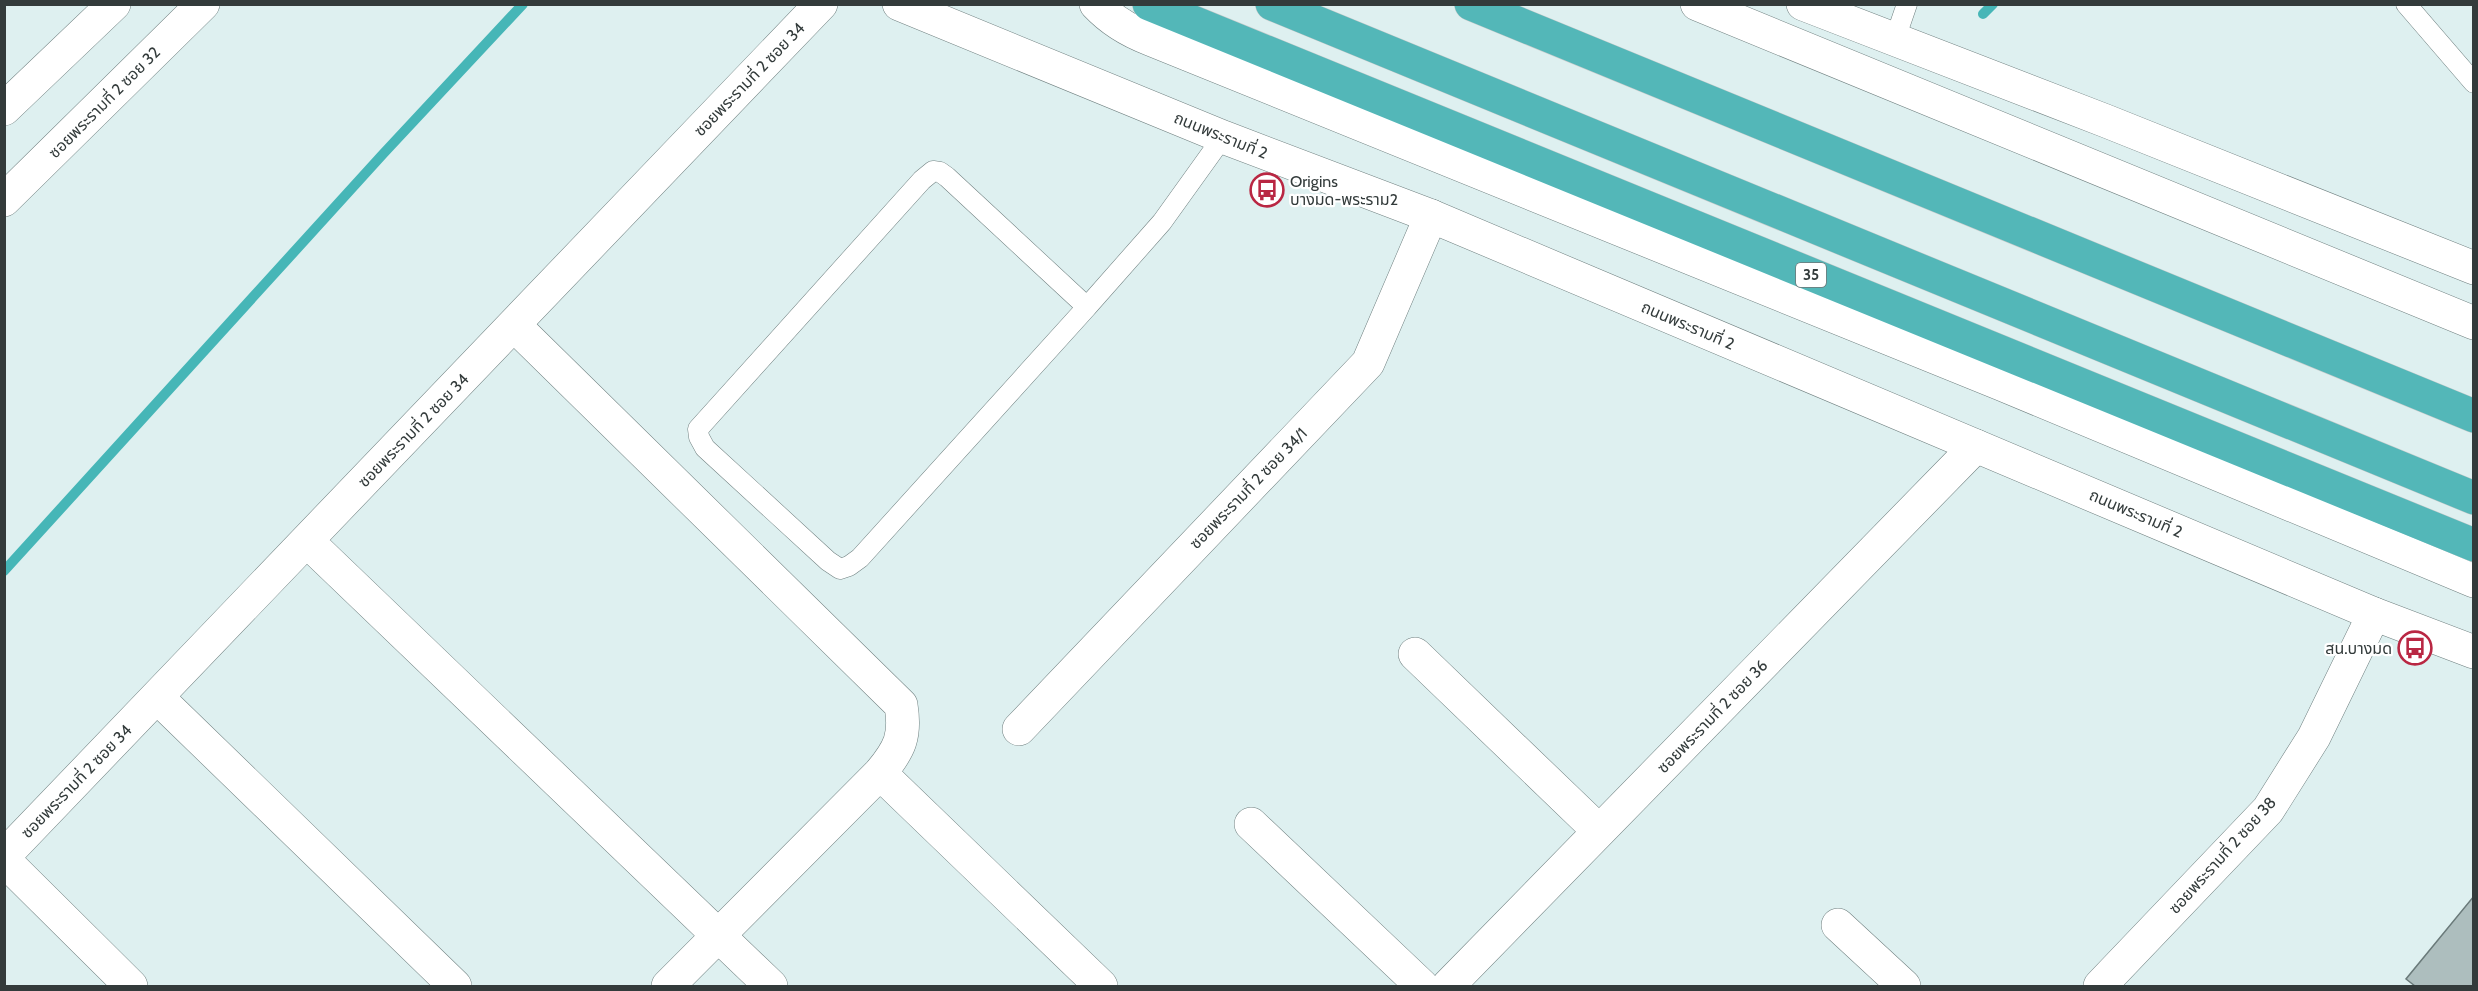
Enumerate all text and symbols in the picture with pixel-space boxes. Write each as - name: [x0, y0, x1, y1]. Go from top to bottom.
- street label: ซอยพระรามที่ 2 ซอย 34: [689, 17, 808, 140]
- street label: ซอยพระรามที่ 2 ซอย 32: [43, 41, 164, 162]
- street label: ถนนพระรามที่ 2: [1171, 106, 1271, 163]
- bus stop icon: Origins บางมด-พระราม2: [1249, 172, 1285, 208]
- place label: Origins บางมด-พระราม2: [1290, 172, 1398, 209]
- road number: 35: [1796, 263, 1826, 287]
- street label: ถนนพระรามที่ 2: [1638, 295, 1738, 354]
- street label: ซอยพระรามที่ 2 ซอย 34: [353, 368, 472, 491]
- street label: ซอยพระรามที่ 2 ซอย 34/1: [1184, 423, 1311, 553]
- street label: ถนนพระรามที่ 2: [2086, 483, 2186, 542]
- bus stop icon: สน.บางมด: [2397, 630, 2433, 666]
- place label: สน.บางมด: [2325, 639, 2392, 658]
- street label: ซอยพระรามที่ 2 ซอย 36: [1652, 654, 1771, 777]
- street label: ซอยพระรามที่ 2 ซอย 34: [16, 719, 135, 842]
- street label: ซอยพระรามที่ 2 ซอย 38: [2163, 792, 2280, 918]

